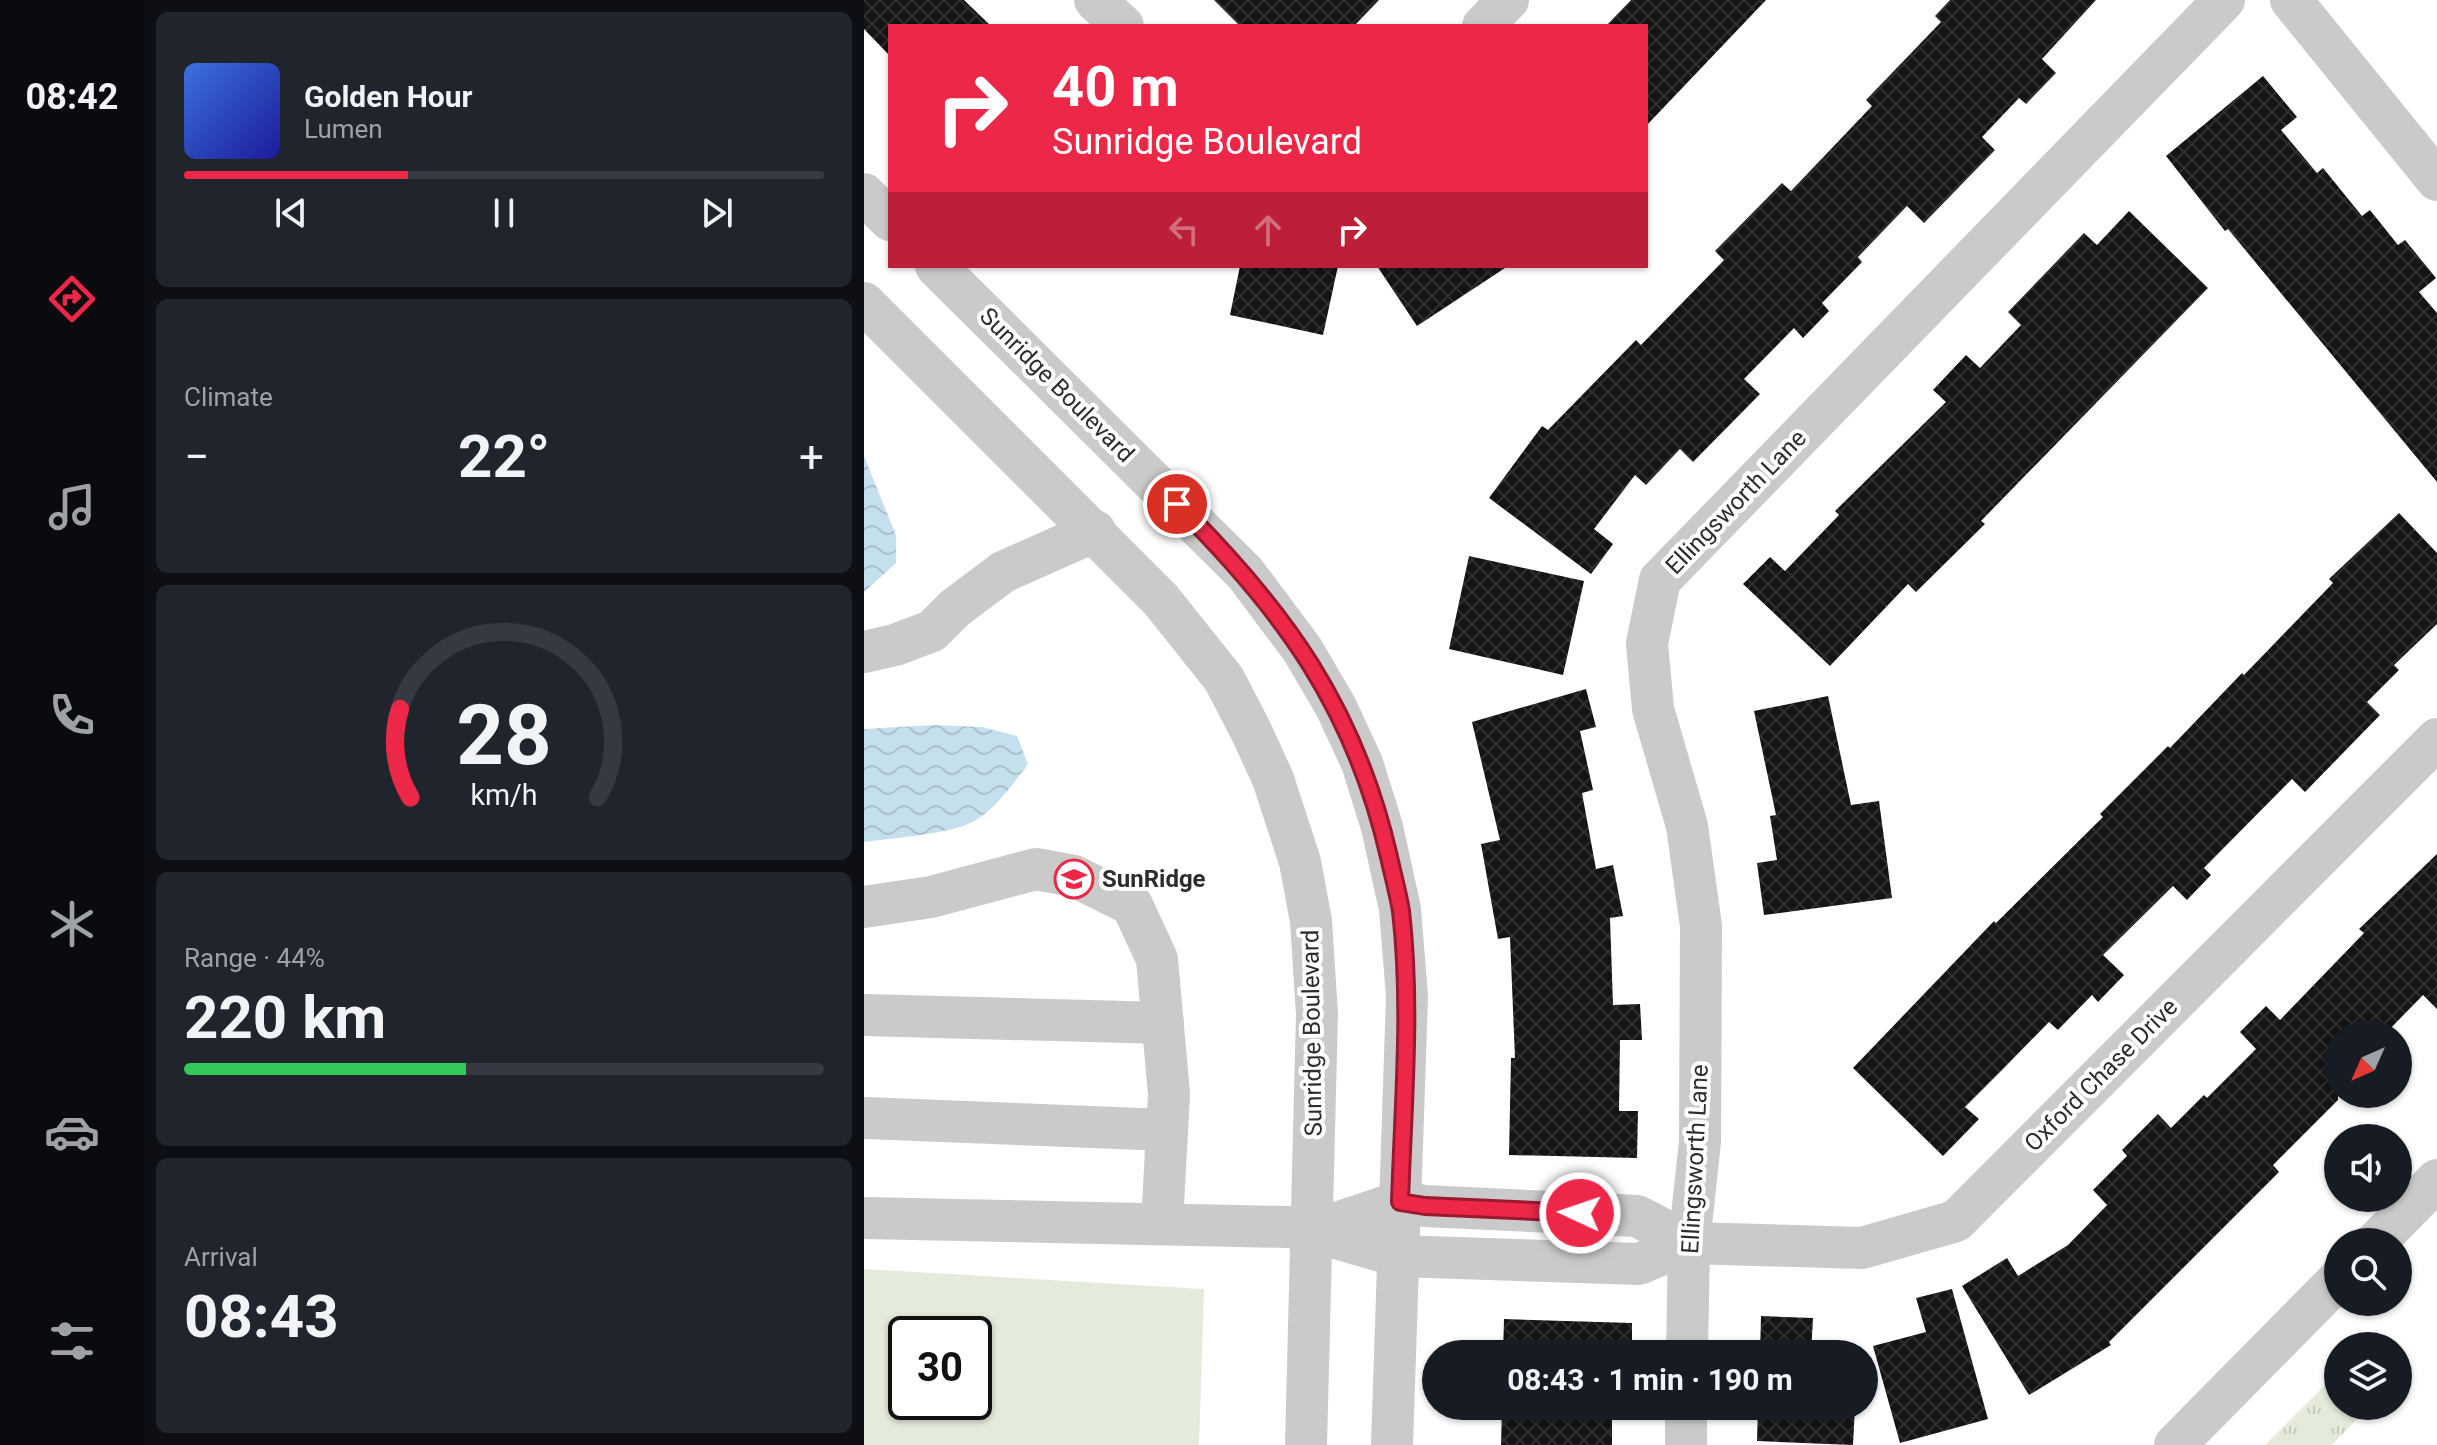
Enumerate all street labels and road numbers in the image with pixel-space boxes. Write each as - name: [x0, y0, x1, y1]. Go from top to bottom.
- street label: Sunridge Boulevard: [974, 302, 1140, 468]
- street label: Ellingsworth Lane: [1660, 424, 1812, 580]
- street label: Sunridge Boulevard: [1296, 929, 1328, 1137]
- street label: Oxford Chase Drive: [2019, 993, 2183, 1157]
- street label: Ellingsworth Lane: [1676, 1064, 1714, 1254]

